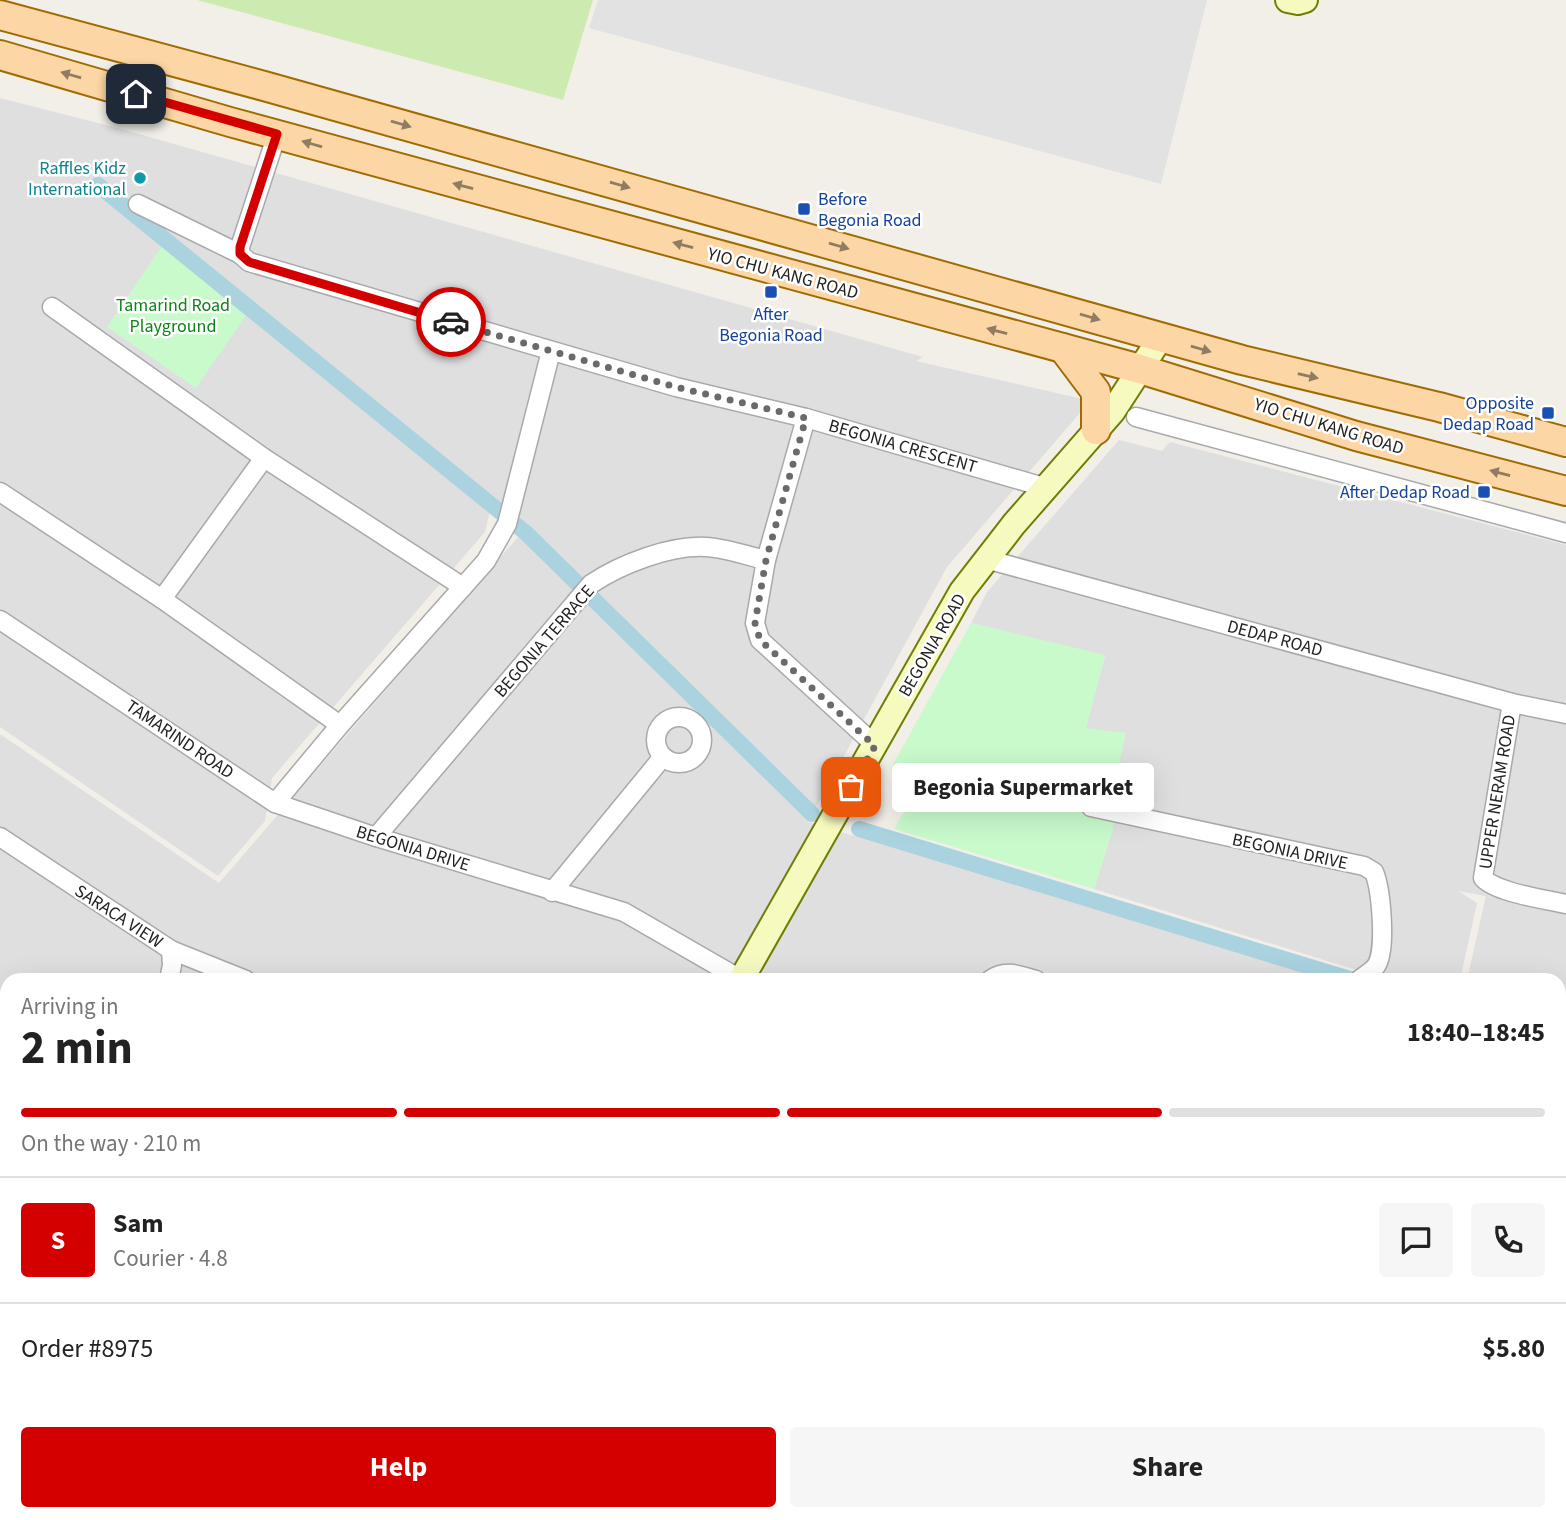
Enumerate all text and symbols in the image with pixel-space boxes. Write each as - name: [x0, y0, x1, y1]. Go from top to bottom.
- pin: [106, 64, 166, 124]
- one-way arrow: [59, 69, 81, 80]
- icon: home: [117, 75, 155, 113]
- one-way arrow: [390, 119, 412, 130]
- one-way arrow: [302, 139, 323, 149]
- place label: Raffles Kidz International: [28, 156, 126, 202]
- marker: Raffles Kidz International: [132, 170, 148, 186]
- one-way arrow: [452, 180, 473, 190]
- one-way arrow: [609, 180, 631, 191]
- place label: Before Begonia Road: [818, 187, 922, 233]
- marker: Before Begonia Road: [796, 201, 812, 217]
- one-way arrow: [672, 240, 693, 250]
- street label: YIO CHU KANG ROAD: [704, 241, 861, 306]
- one-way arrow: [829, 242, 850, 252]
- marker: After Begonia Road: [763, 284, 779, 300]
- courier: [416, 287, 486, 357]
- park label: Tamarind Road Playground: [116, 293, 230, 339]
- place label: After Begonia Road: [719, 302, 823, 348]
- icon: car: [432, 303, 470, 341]
- one-way arrow: [1080, 312, 1102, 323]
- one-way arrow: [986, 325, 1007, 335]
- one-way arrow: [1191, 344, 1212, 354]
- one-way arrow: [1297, 371, 1319, 382]
- place label: Opposite Dedap Road: [1443, 391, 1534, 437]
- street label: YIO CHU KANG ROAD: [1250, 392, 1407, 461]
- marker: Opposite Dedap Road: [1540, 405, 1556, 421]
- street label: BEGONIA CRESCENT: [826, 413, 980, 480]
- one-way arrow: [1489, 468, 1510, 478]
- place label: After Dedap Road: [1340, 480, 1470, 505]
- marker: After Dedap Road: [1476, 484, 1492, 500]
- street label: BEGONIA TERRACE: [488, 580, 600, 703]
- street label: BEGONIA ROAD: [893, 589, 972, 702]
- street label: DEDAP ROAD: [1224, 614, 1325, 663]
- street label: TAMARIND ROAD: [121, 694, 239, 785]
- street label: UPPER NERAM ROAD: [1473, 713, 1522, 871]
- pin: [821, 757, 881, 817]
- callout: Begonia Supermarket: [893, 762, 1156, 812]
- icon: bag: [832, 768, 870, 806]
- text: Begonia Supermarket: [913, 771, 1133, 804]
- street label: BEGONIA DRIVE: [353, 819, 473, 878]
- street label: BEGONIA DRIVE: [1230, 827, 1350, 876]
- street label: SARACA VIEW: [70, 879, 168, 954]
- text: Arriving in: [21, 990, 119, 1023]
- text: 18:40–18:45: [1407, 1014, 1545, 1051]
- text: 2 min: [21, 1016, 133, 1081]
- text: On the way · 210 m: [21, 1127, 201, 1160]
- button: chat: [1379, 1203, 1453, 1277]
- button: phone: [1471, 1203, 1545, 1277]
- text: Sam: [113, 1205, 163, 1242]
- text: S: [51, 1222, 65, 1259]
- text: Courier · 4.8: [113, 1242, 228, 1275]
- text: Order #8975: [21, 1330, 153, 1367]
- text: $5.80: [1482, 1330, 1545, 1367]
- button: Help: [21, 1427, 776, 1507]
- button: Share: [790, 1427, 1545, 1507]

